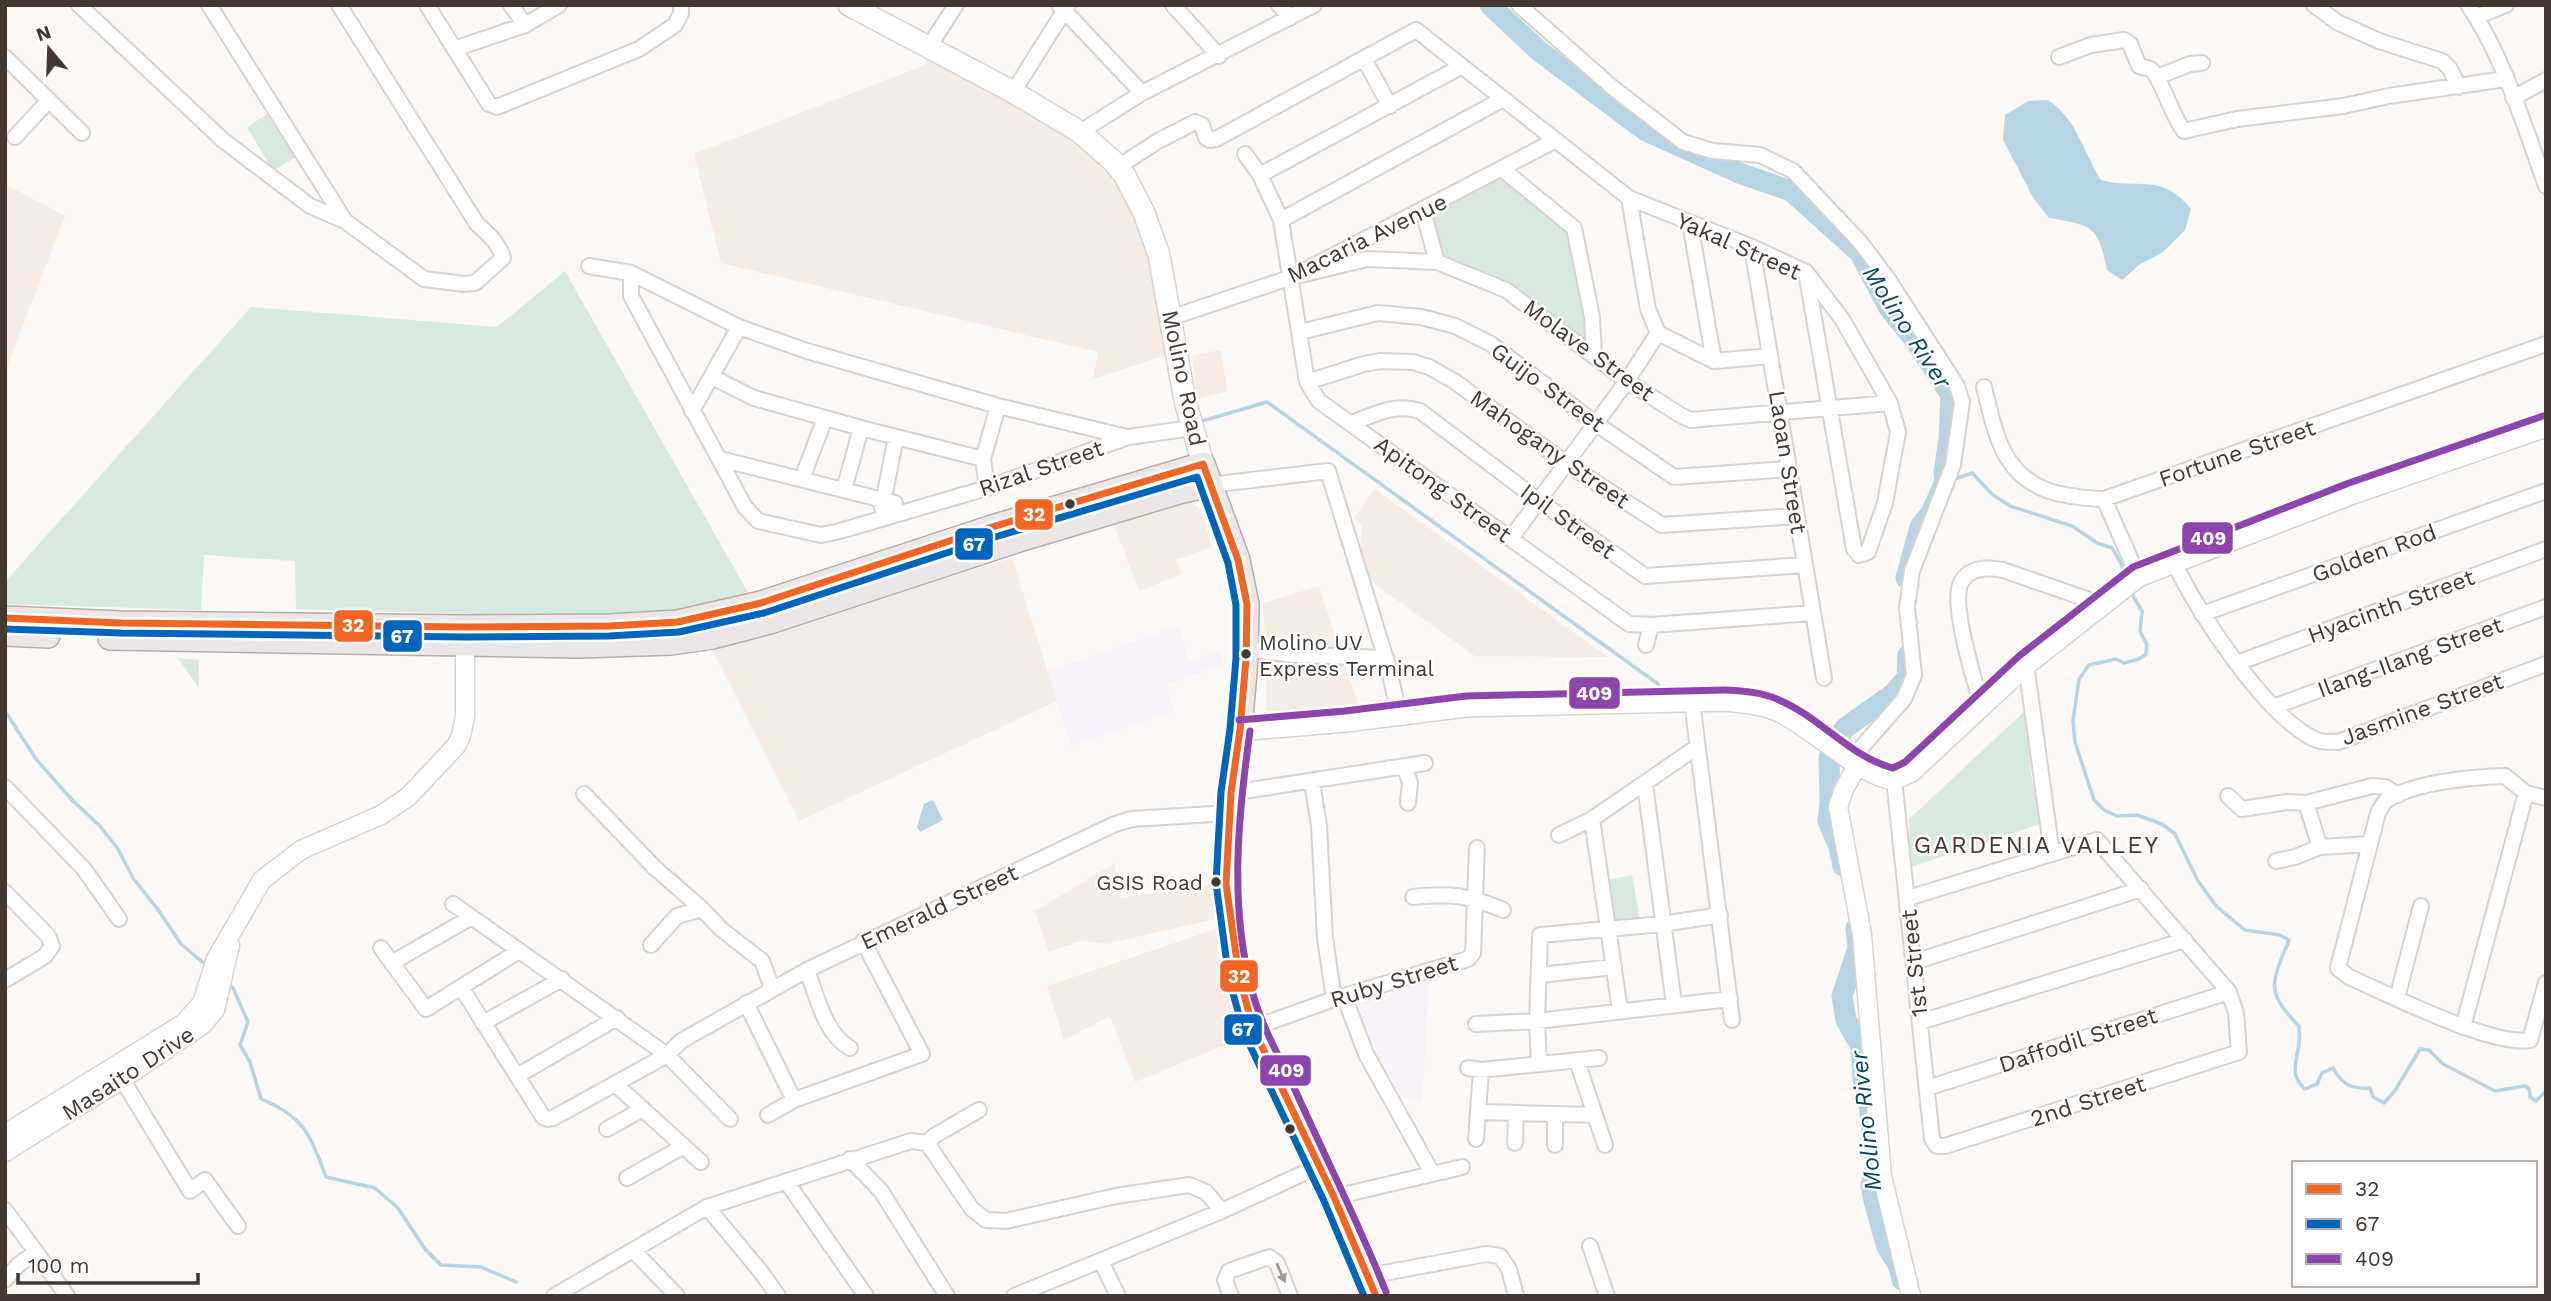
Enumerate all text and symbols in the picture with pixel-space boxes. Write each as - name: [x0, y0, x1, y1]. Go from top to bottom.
- north arrow: [14, 14, 84, 84]
- text: N: [33, 20, 54, 47]
- street label: Macaria Avenue: [1283, 188, 1452, 289]
- street label: Yakal Street: [1672, 207, 1806, 286]
- water label: Molino River: [1857, 260, 1958, 395]
- street label: Molave Street: [1518, 294, 1660, 407]
- street label: Molino Road: [1156, 308, 1211, 449]
- street label: Guijo Street: [1486, 337, 1610, 438]
- street label: Mahogany Street: [1465, 384, 1635, 515]
- street label: Laoan Street: [1763, 388, 1812, 536]
- street label: Fortune Street: [2155, 414, 2319, 493]
- street label: Apitong Street: [1369, 431, 1517, 548]
- street label: Rizal Street: [975, 434, 1107, 502]
- street label: Ipil Street: [1515, 478, 1621, 565]
- unlabelled marker: [1063, 497, 1077, 511]
- line badge: 32: [1014, 498, 1054, 531]
- text: 32: [1023, 503, 1045, 526]
- street label: Golden Rod: [2308, 518, 2440, 588]
- line badge: 409: [2181, 521, 2234, 555]
- line badge: 67: [954, 527, 994, 561]
- text: 409: [2190, 527, 2226, 550]
- text: 67: [963, 533, 985, 556]
- street label: Hyacinth Street: [2304, 564, 2479, 649]
- line badge: 32: [333, 609, 374, 643]
- street label: Ilang-Ilang Street: [2314, 611, 2507, 704]
- text: 32: [342, 614, 364, 637]
- line badge: 67: [382, 619, 423, 653]
- text: 67: [391, 625, 413, 648]
- place label: Molino UV Express Terminal: [1259, 630, 1434, 681]
- marker: Molino UV Express Terminal: [1239, 647, 1253, 661]
- street label: Jasmine Street: [2338, 668, 2507, 751]
- line badge: 409: [1568, 676, 1621, 710]
- text: 409: [1576, 682, 1612, 705]
- district label: GARDENIA VALLEY: [1914, 831, 2160, 859]
- street label: Emerald Street: [856, 859, 1022, 956]
- place label: GSIS Road: [1096, 870, 1203, 895]
- marker: GSIS Road: [1209, 875, 1223, 889]
- street label: 1st Street: [1895, 908, 1934, 1018]
- street label: Ruby Street: [1327, 949, 1461, 1014]
- line badge: 32: [1219, 959, 1259, 993]
- text: 32: [1228, 965, 1250, 988]
- street label: Daffodil Street: [1996, 1002, 2161, 1079]
- line badge: 67: [1223, 1013, 1263, 1046]
- text: 67: [1232, 1018, 1254, 1041]
- street label: Masaito Drive: [57, 1021, 199, 1126]
- water label: Molino River: [1845, 1048, 1887, 1193]
- line badge: 409: [1259, 1054, 1312, 1087]
- text: 409: [1268, 1059, 1304, 1082]
- street label: 2nd Street: [2027, 1070, 2149, 1133]
- unlabelled marker: [1283, 1122, 1297, 1136]
- legend: [2292, 1161, 2537, 1287]
- text: 32: [2355, 1176, 2380, 1201]
- text: 67: [2355, 1211, 2380, 1236]
- scale bar: [18, 1242, 198, 1286]
- text: 409: [2355, 1246, 2394, 1271]
- text: 100 m: [28, 1253, 90, 1278]
- one-way arrow: [1275, 1263, 1287, 1283]

